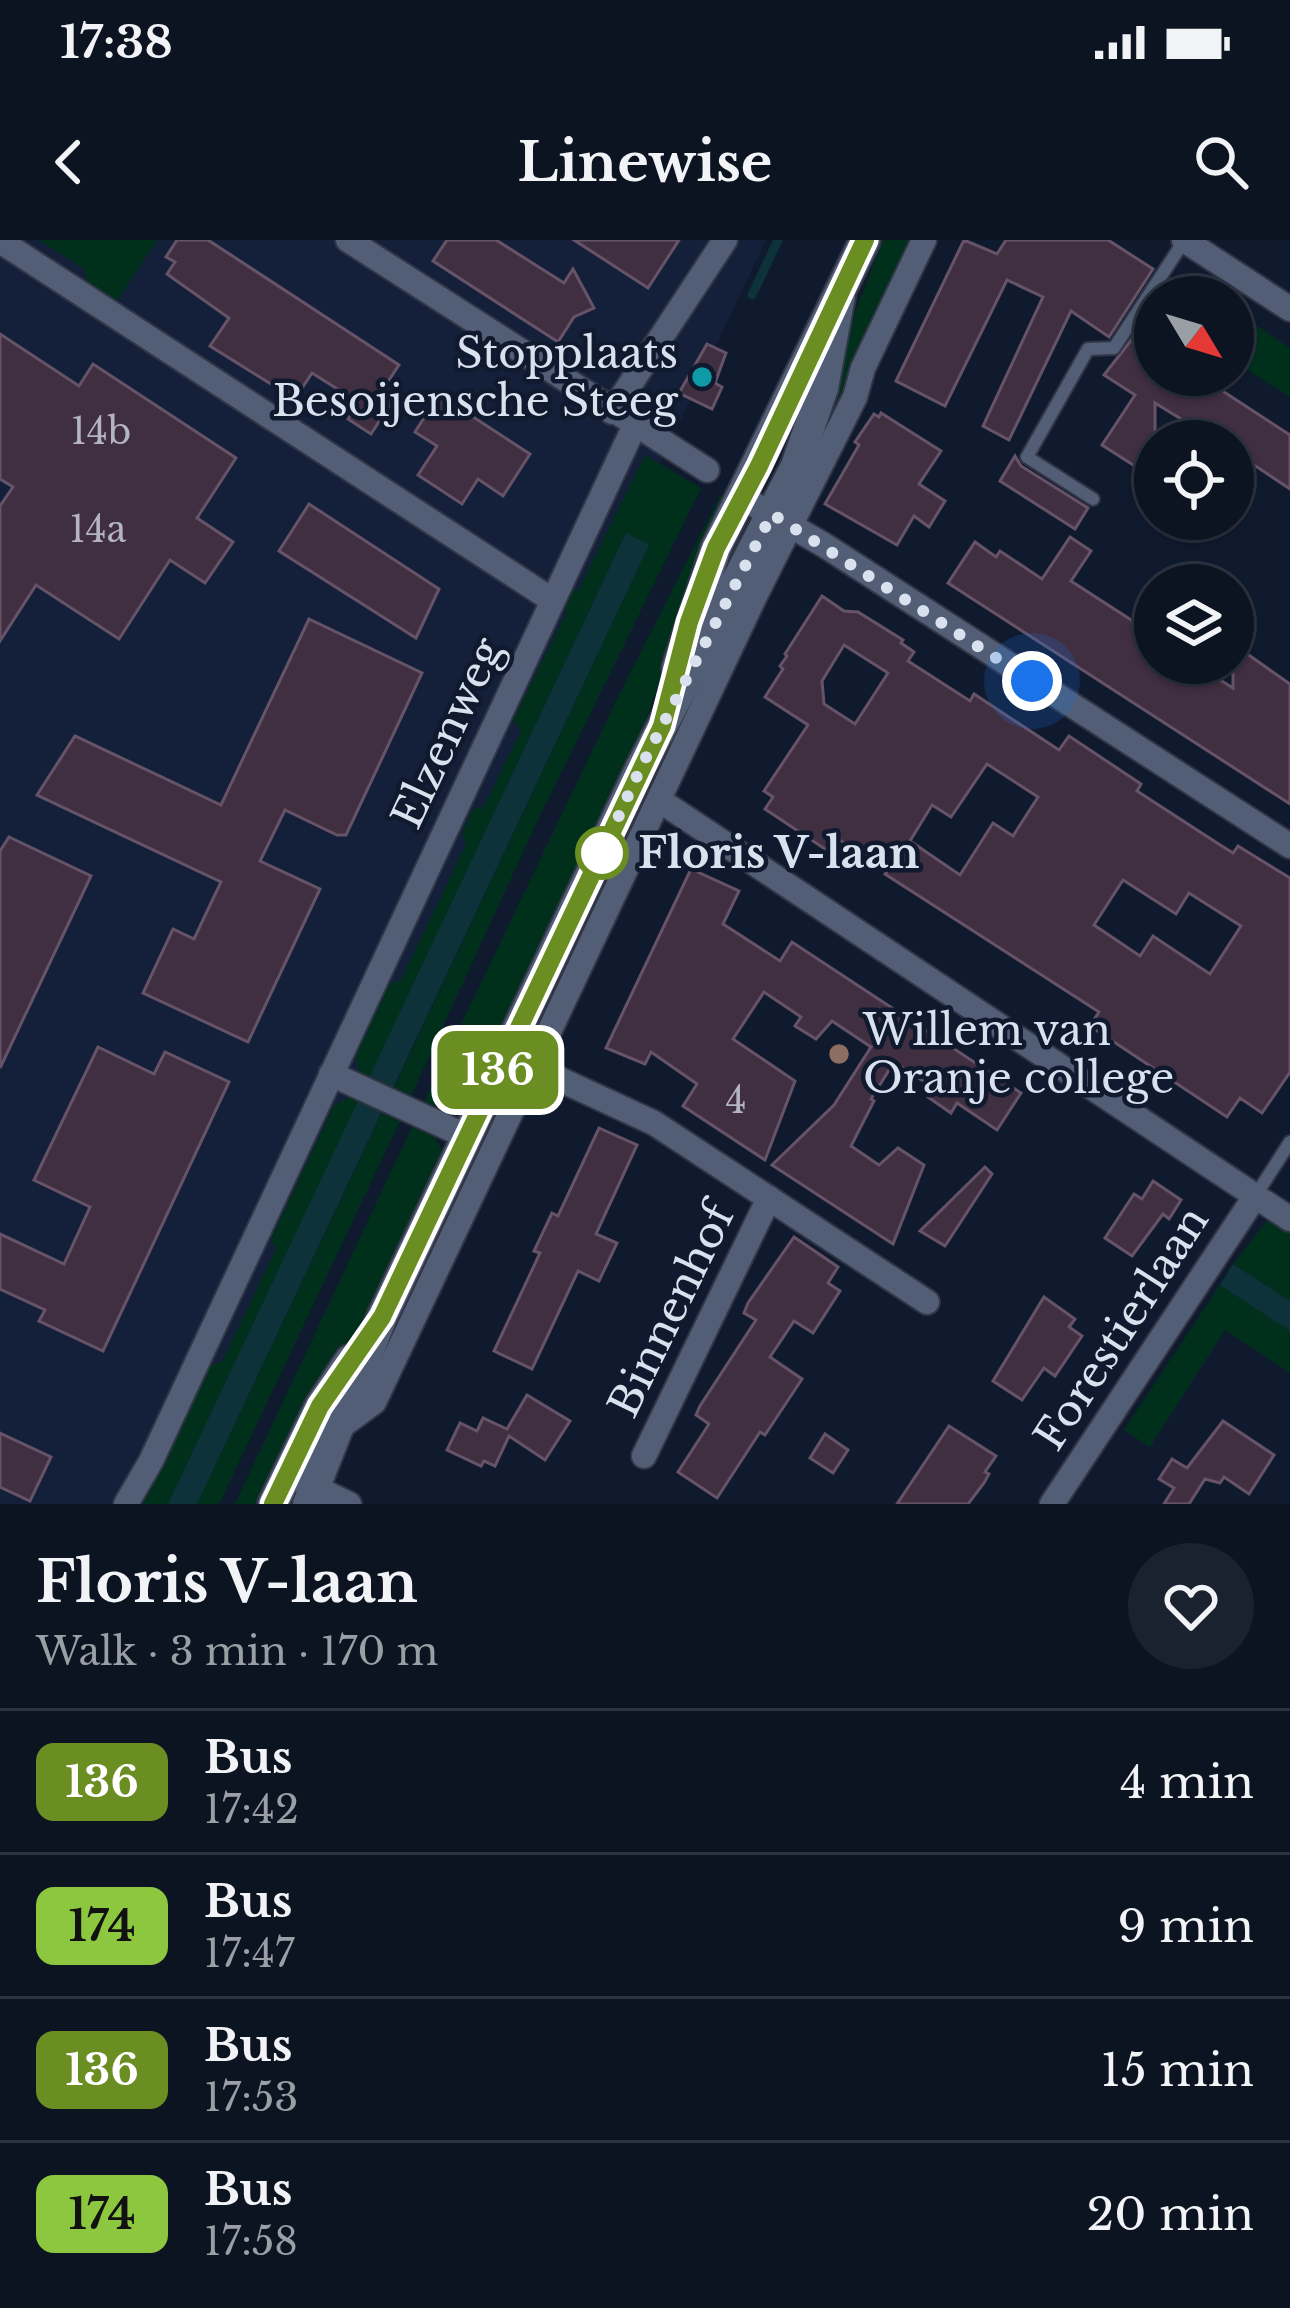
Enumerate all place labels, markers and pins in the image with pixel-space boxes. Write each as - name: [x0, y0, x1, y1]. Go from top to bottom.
- place label: Stopplaats Besoijensche Steeg: [272, 327, 679, 427]
- marker: Stopplaats Besoijensche Steeg: [689, 364, 715, 390]
- place label: Floris V-laan: [638, 827, 919, 879]
- marker: Floris V-laan: [577, 828, 627, 878]
- place label: Willem van Oranje college: [862, 1004, 1174, 1104]
- marker: Willem van Oranje college: [826, 1041, 852, 1067]

